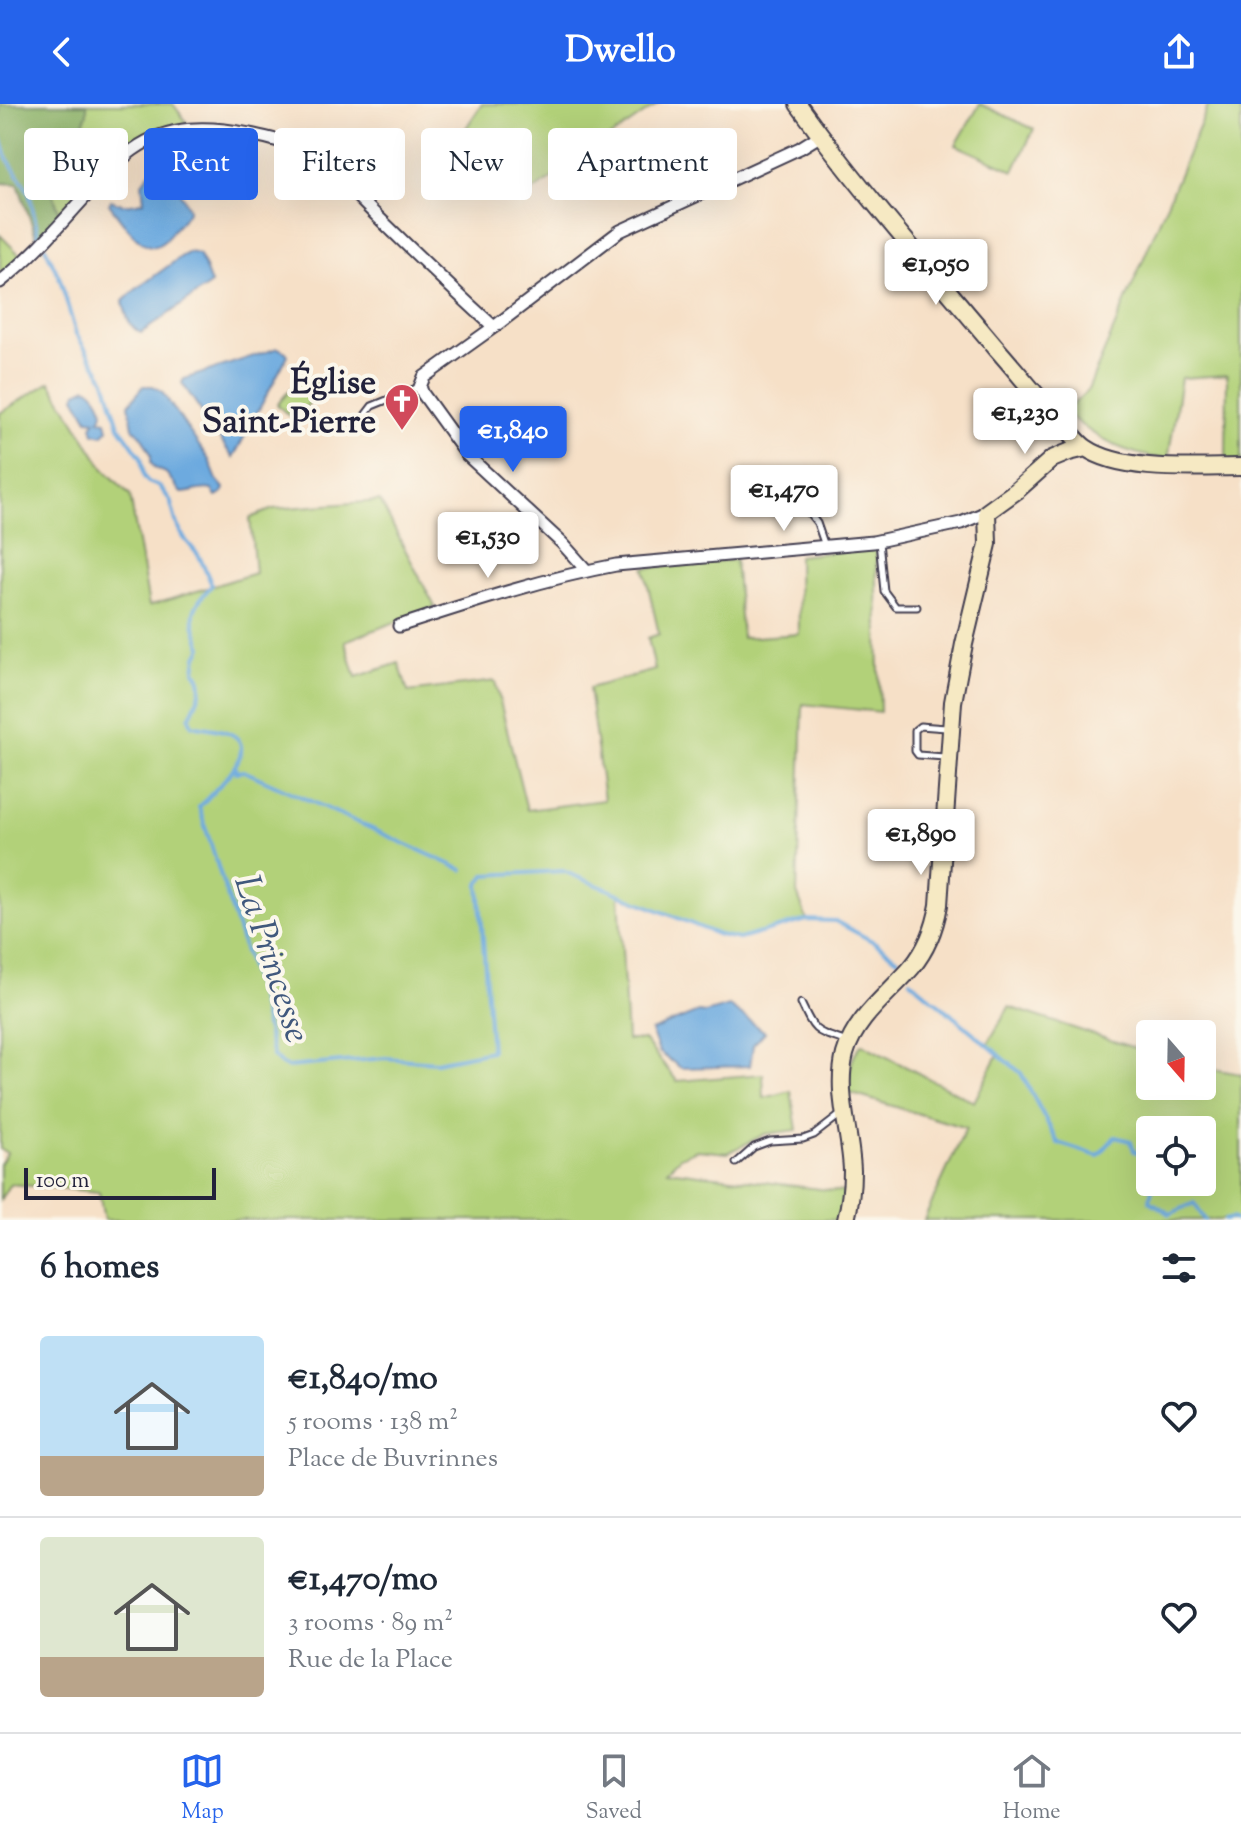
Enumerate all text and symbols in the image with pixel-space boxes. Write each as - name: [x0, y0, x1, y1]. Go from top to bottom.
- text: Dwello: [565, 26, 676, 78]
- icon: back: [40, 30, 84, 74]
- icon: share: [1157, 30, 1201, 74]
- chip: Buy: [24, 128, 128, 200]
- chip: Rent: [144, 128, 258, 200]
- chip: Filters: [274, 128, 405, 200]
- chip: New: [421, 128, 532, 200]
- chip: Apartment: [548, 128, 737, 200]
- pin: €1,050: [871, 239, 1001, 307]
- text: €1,050: [903, 246, 969, 283]
- place label: Église Saint-Pierre: [202, 360, 376, 448]
- church icon: Église Saint-Pierre: [383, 382, 421, 432]
- pin: €1,230: [960, 388, 1090, 456]
- text: €1,230: [991, 395, 1059, 432]
- pin: €1,840: [448, 406, 578, 474]
- text: €1,840: [478, 413, 548, 450]
- pin: €1,470: [719, 465, 849, 533]
- text: €1,470: [749, 472, 819, 509]
- pin: €1,530: [423, 512, 553, 580]
- text: €1,530: [456, 519, 520, 556]
- pin: €1,890: [856, 809, 986, 877]
- text: €1,890: [886, 816, 956, 853]
- water label: La Princesse: [219, 869, 322, 1050]
- north arrow: [1136, 1020, 1216, 1100]
- map controls: [1136, 1020, 1216, 1196]
- button: locate: [1136, 1116, 1216, 1196]
- scale bar: [24, 1164, 216, 1200]
- text: 100 m: [36, 1166, 89, 1198]
- text: 6 homes: [40, 1244, 159, 1293]
- icon: filters: [1157, 1246, 1201, 1290]
- text: €1,840/mo: [288, 1355, 438, 1404]
- icon: home: [104, 1368, 200, 1464]
- icon: heart: [1157, 1394, 1201, 1438]
- text: 5 rooms · 138 m²: [288, 1404, 458, 1441]
- text: Place de Buvrinnes: [288, 1441, 498, 1478]
- text: €1,470/mo: [288, 1556, 438, 1605]
- icon: home: [104, 1569, 200, 1665]
- icon: heart: [1157, 1595, 1201, 1639]
- text: 3 rooms · 89 m²: [288, 1605, 453, 1642]
- text: Rue de la Place: [288, 1642, 453, 1679]
- tab: Map: [180, 1749, 224, 1829]
- tab: Saved: [585, 1749, 642, 1829]
- tab: Home: [1003, 1749, 1061, 1829]

